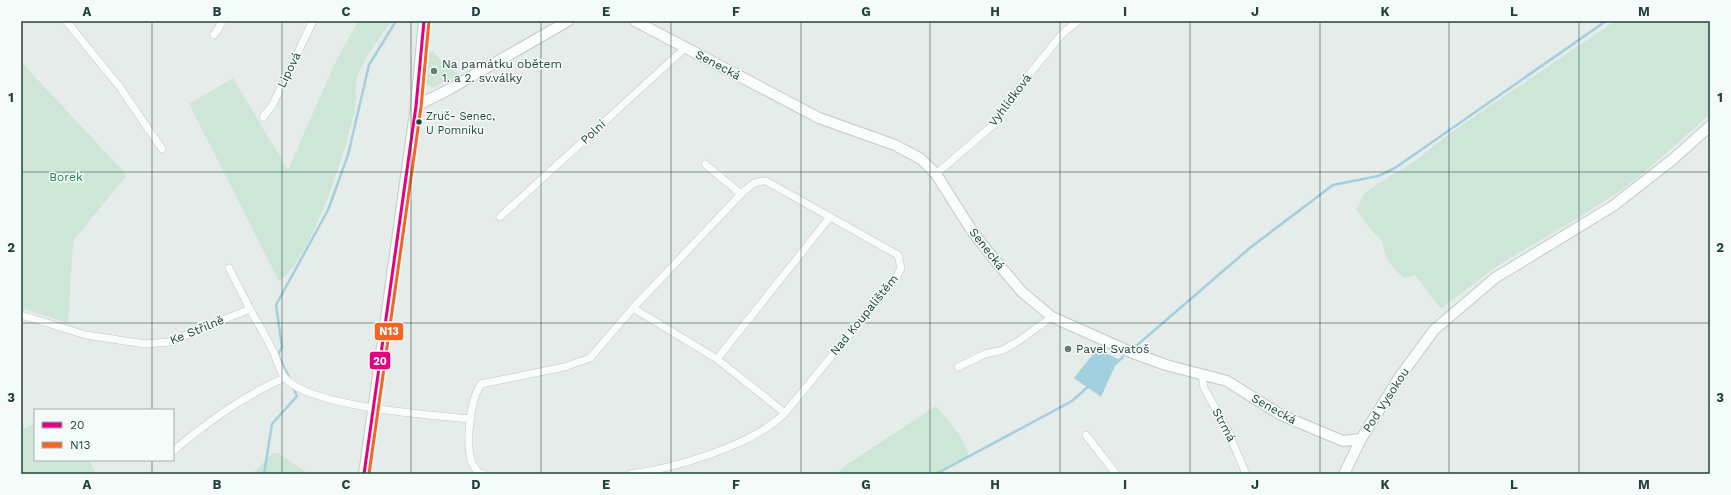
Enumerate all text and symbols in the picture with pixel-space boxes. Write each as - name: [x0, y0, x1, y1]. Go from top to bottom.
- text: A: [83, 4, 92, 19]
- text: B: [213, 4, 222, 19]
- text: C: [342, 4, 351, 19]
- text: D: [471, 4, 481, 19]
- text: E: [602, 4, 610, 19]
- text: F: [732, 4, 740, 19]
- text: G: [861, 4, 871, 19]
- text: H: [990, 4, 1000, 19]
- text: I: [1123, 4, 1127, 19]
- text: J: [1251, 4, 1259, 19]
- text: K: [1380, 4, 1390, 19]
- text: L: [1510, 4, 1518, 19]
- text: M: [1638, 4, 1650, 19]
- street label: Senecká: [693, 47, 743, 83]
- street label: Lipová: [274, 50, 304, 90]
- place label: Na památku obětem 1. a 2. sv.války: [442, 57, 562, 85]
- marker: Na památku obětem 1. a 2. sv.války: [429, 66, 439, 76]
- street label: Vyhlídková: [986, 71, 1034, 129]
- text: 1: [8, 90, 14, 105]
- text: 1: [1717, 90, 1723, 105]
- place label: Zruč- Senec, U Pomníku: [426, 110, 495, 137]
- marker: Zruč- Senec, U Pomníku: [414, 117, 424, 127]
- street label: Polní: [578, 117, 608, 147]
- park label: Borek: [49, 170, 83, 184]
- street label: Senecká: [966, 225, 1008, 273]
- text: 2: [7, 240, 15, 255]
- text: 2: [1716, 240, 1724, 255]
- street label: Nad Koupalištěm: [827, 272, 901, 358]
- street label: Ke Střílně: [168, 313, 226, 347]
- line badge: N13: [374, 322, 404, 341]
- text: N13: [379, 325, 399, 338]
- place label: Pavel Svatoš: [1076, 342, 1149, 356]
- marker: Pavel Svatoš: [1063, 344, 1073, 354]
- line badge: 20: [369, 351, 391, 370]
- text: 20: [373, 355, 387, 368]
- street label: Pod Vysokou: [1360, 365, 1412, 435]
- text: 3: [7, 390, 15, 405]
- text: 3: [1716, 390, 1724, 405]
- street label: Senecká: [1249, 391, 1299, 427]
- street label: Strmá: [1209, 406, 1239, 444]
- legend: [34, 409, 174, 461]
- text: 20: [70, 418, 84, 432]
- text: N13: [70, 438, 90, 452]
- text: A: [83, 477, 92, 492]
- text: B: [213, 477, 222, 492]
- text: C: [342, 477, 351, 492]
- text: D: [471, 477, 481, 492]
- text: E: [602, 477, 610, 492]
- text: F: [732, 477, 740, 492]
- text: G: [861, 477, 871, 492]
- text: H: [990, 477, 1000, 492]
- text: I: [1123, 477, 1127, 492]
- text: J: [1251, 477, 1259, 492]
- text: K: [1380, 477, 1390, 492]
- text: L: [1510, 477, 1518, 492]
- text: M: [1638, 477, 1650, 492]

